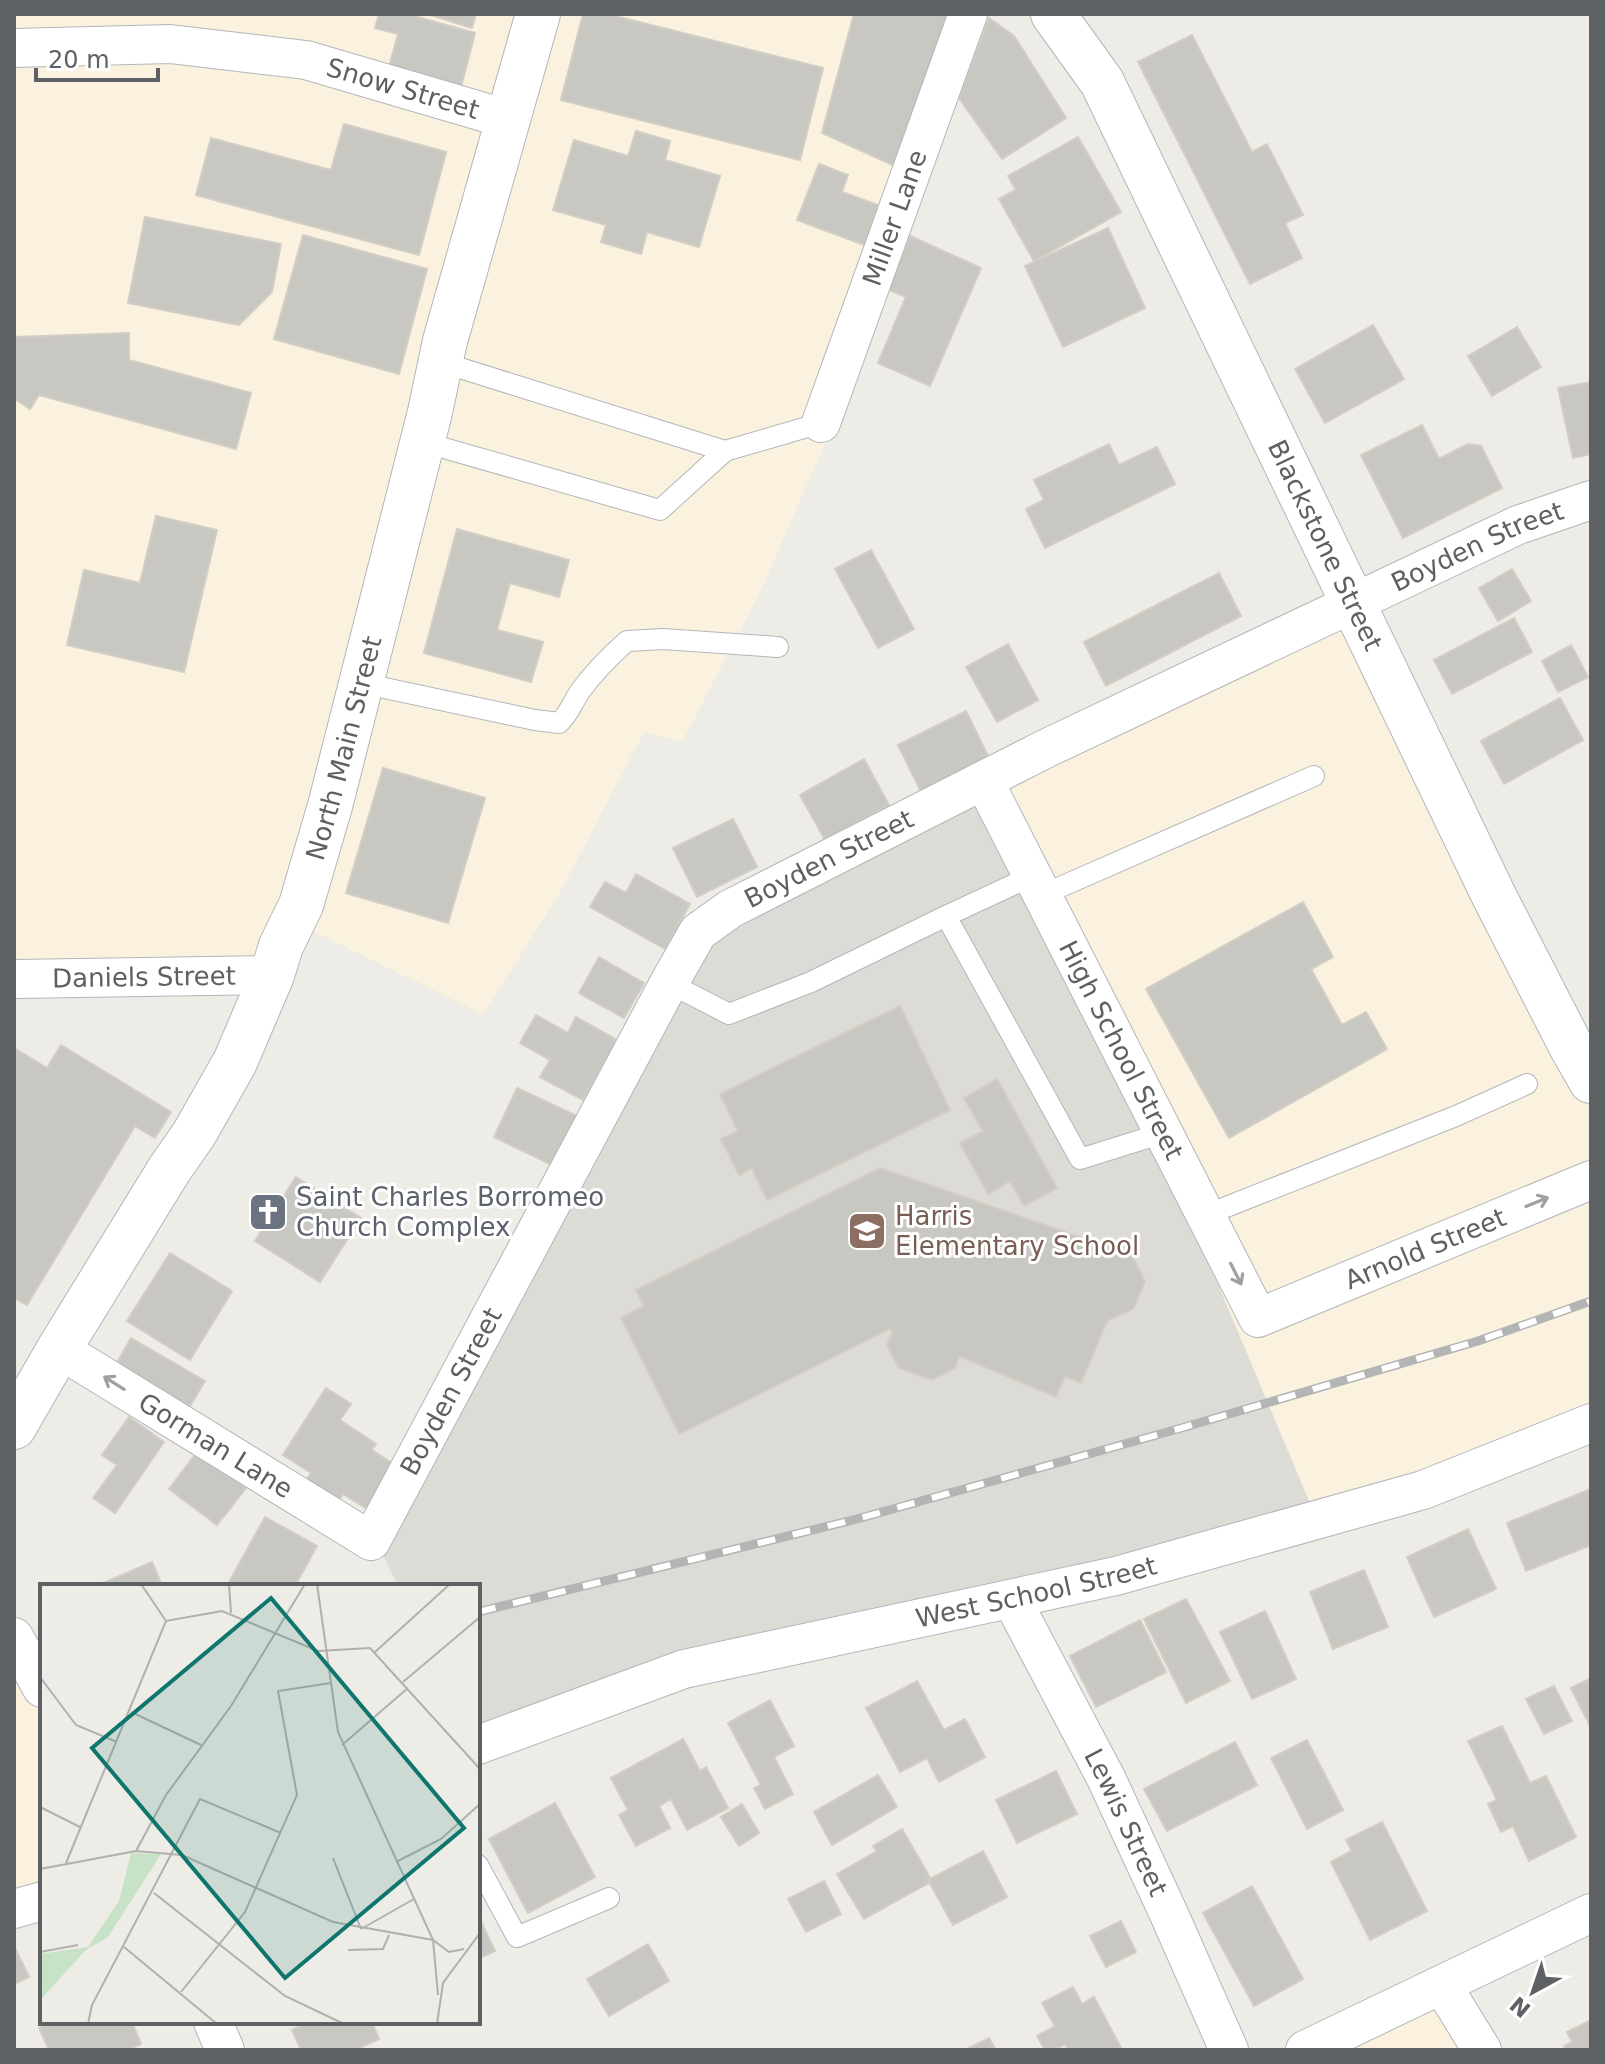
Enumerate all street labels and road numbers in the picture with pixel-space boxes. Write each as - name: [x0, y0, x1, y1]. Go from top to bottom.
- street label: Snow Street: [323, 52, 483, 125]
- street label: Miller Lane: [857, 146, 933, 290]
- street label: Blackstone Street: [1262, 435, 1388, 655]
- street label: Boyden Street: [1386, 496, 1567, 598]
- street label: North Main Street: [300, 633, 388, 864]
- street label: Boyden Street: [739, 803, 918, 914]
- street label: High School Street: [1053, 936, 1190, 1164]
- street label: Daniels Street: [52, 961, 236, 993]
- street label: Arnold Street: [1340, 1202, 1510, 1295]
- street label: Boyden Street: [394, 1302, 508, 1480]
- street label: Gorman Lane: [133, 1387, 298, 1504]
- street label: West School Street: [913, 1550, 1160, 1634]
- street label: Lewis Street: [1078, 1744, 1174, 1901]

